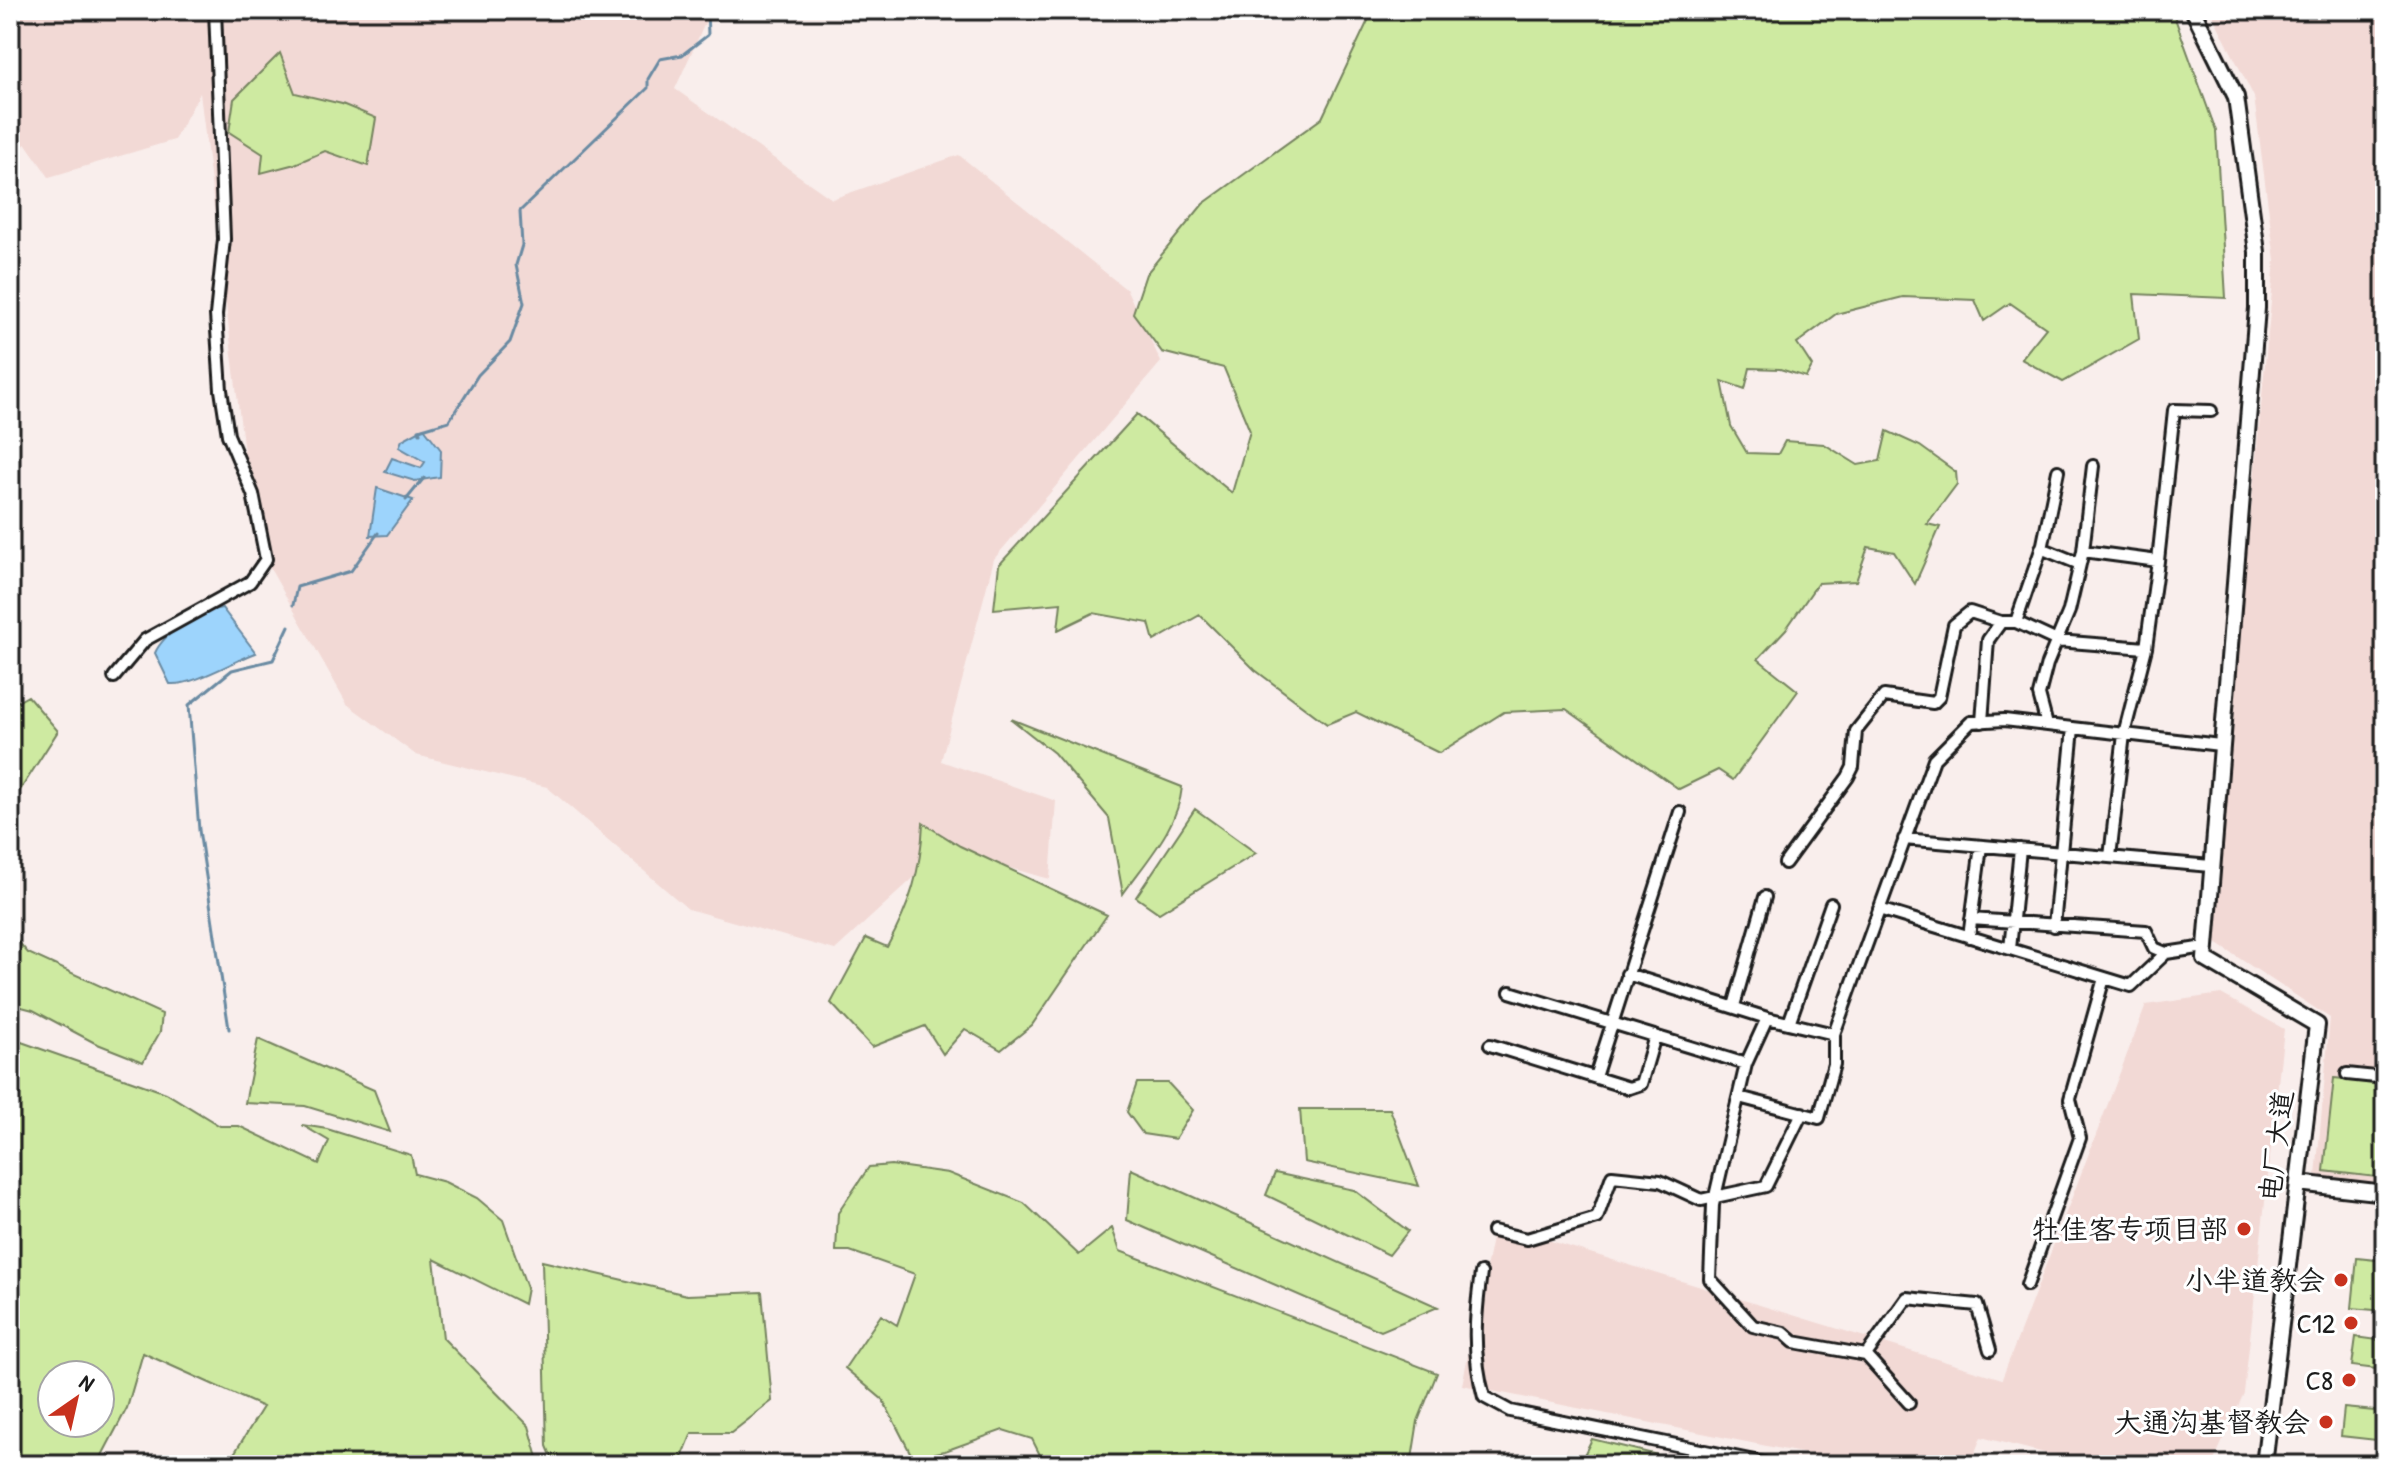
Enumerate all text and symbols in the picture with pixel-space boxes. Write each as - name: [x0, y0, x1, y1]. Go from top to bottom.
- street label: 电厂大道: [2250, 1088, 2302, 1204]
- place label: 牡佳客专项目部: [2032, 1210, 2228, 1248]
- marker: 牡佳客专项目部: [2235, 1220, 2253, 1238]
- place label: 小半道教会: [2185, 1261, 2325, 1299]
- marker: 小半道教会: [2332, 1271, 2350, 1289]
- place label: C12: [2296, 1304, 2335, 1342]
- marker: C12: [2342, 1314, 2360, 1332]
- north arrow: [36, 1359, 116, 1439]
- place label: C8: [2306, 1361, 2333, 1399]
- text: N: [74, 1367, 101, 1398]
- marker: C8: [2340, 1371, 2358, 1389]
- place label: 大通沟基督教会: [2114, 1403, 2310, 1441]
- marker: 大通沟基督教会: [2317, 1413, 2335, 1431]

